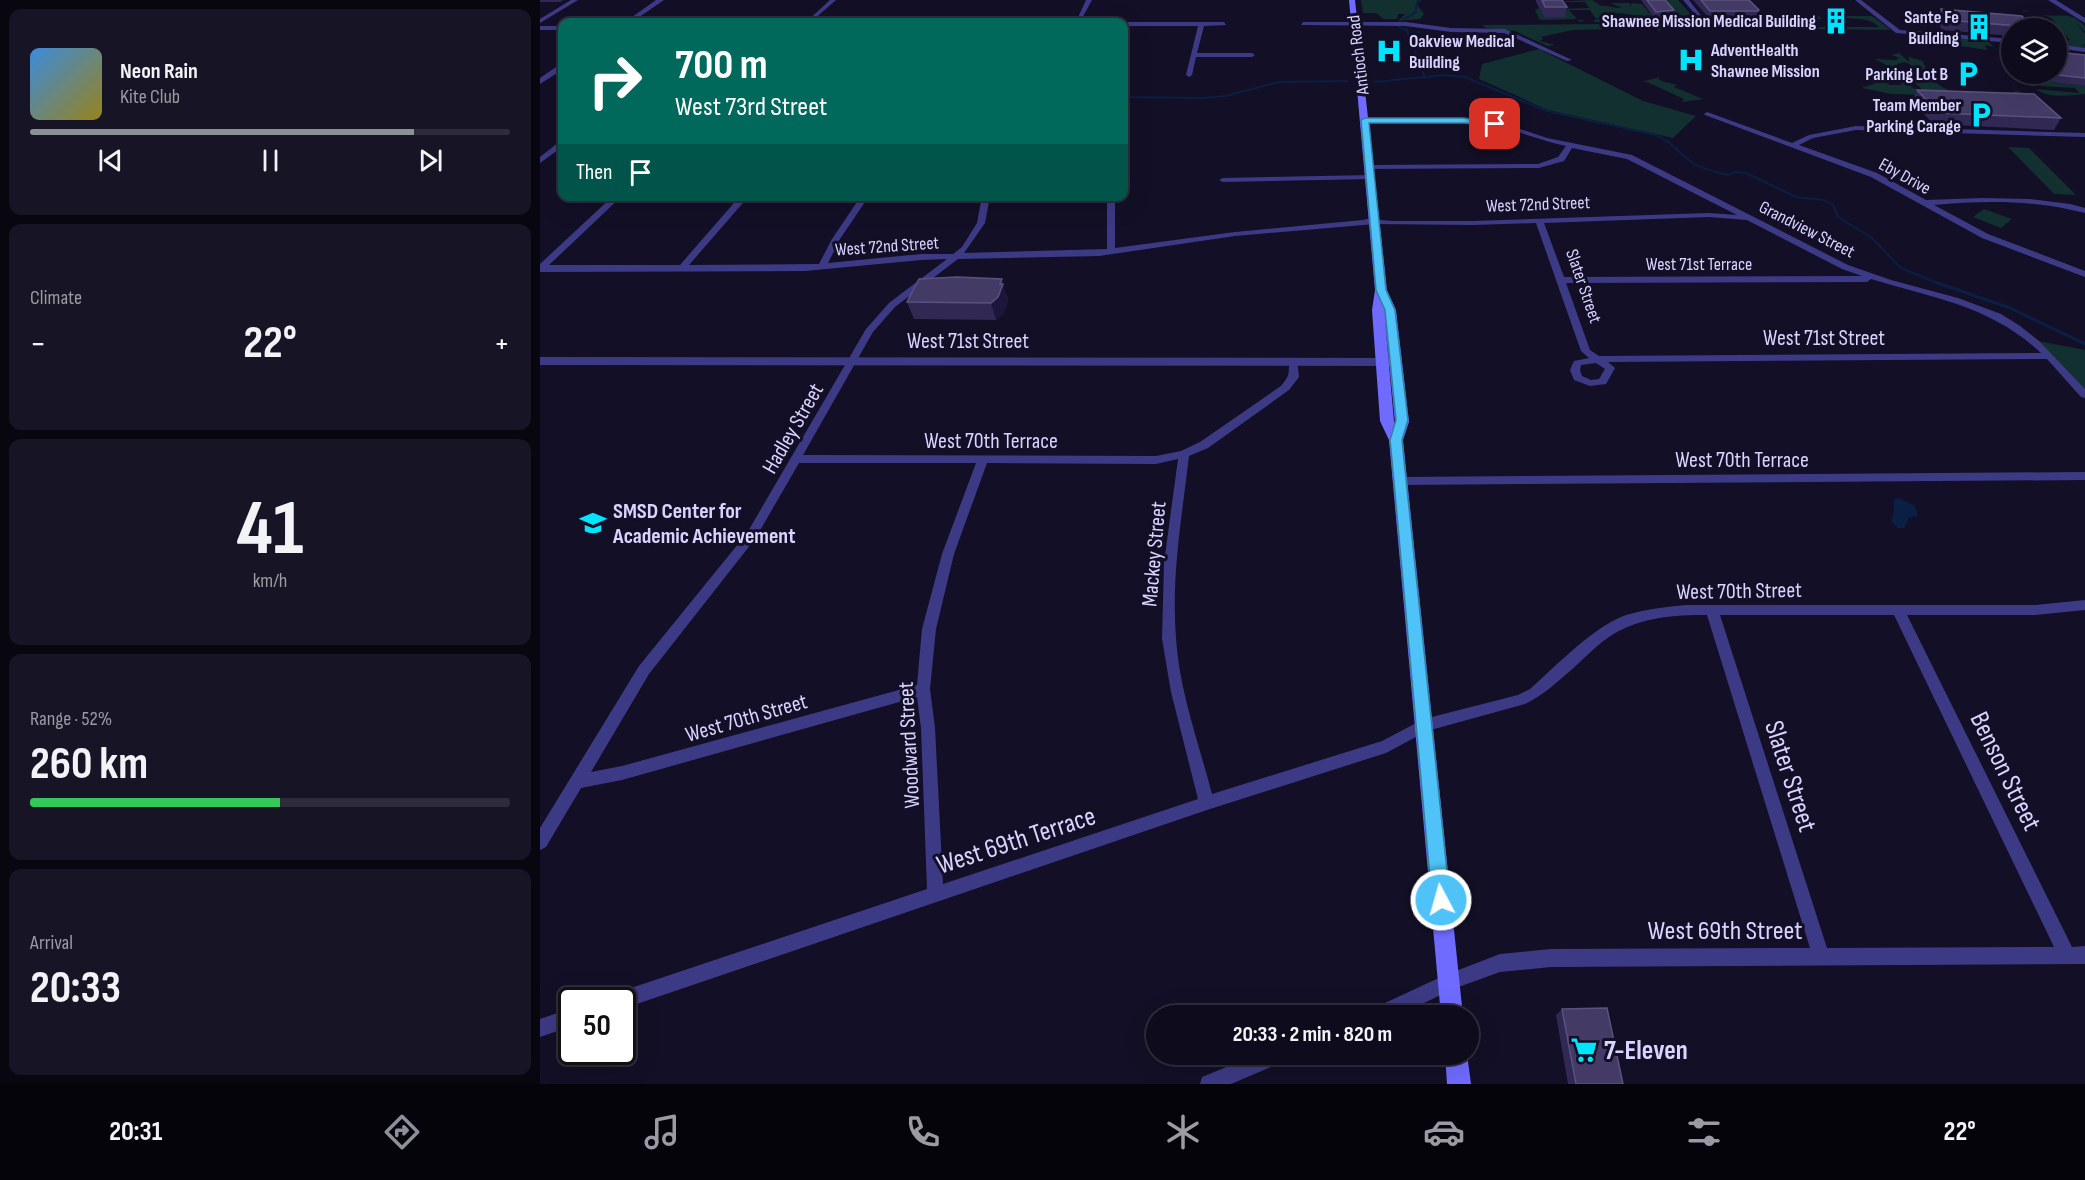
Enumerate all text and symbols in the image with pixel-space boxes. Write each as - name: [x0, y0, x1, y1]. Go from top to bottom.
- building icon: Shawnee Mission Medical Building: [1821, 6, 1851, 36]
- place label: Sante Fe Building: [1904, 7, 1959, 49]
- place label: Shawnee Mission Medical Building: [1602, 11, 1816, 32]
- building icon: Sante Fe Building: [1964, 12, 1994, 42]
- street label: Antioch Road: [1343, 14, 1374, 97]
- map controls: [2001, 18, 2067, 84]
- button: layers: [2001, 18, 2067, 84]
- place label: Oakview Medical Building: [1409, 31, 1515, 73]
- hospital icon: Oakview Medical Building: [1374, 36, 1404, 66]
- text: 700 m: [675, 40, 768, 91]
- place label: AdventHealth Shawnee Mission: [1710, 40, 1820, 82]
- icon: right: [576, 42, 654, 120]
- hospital icon: AdventHealth Shawnee Mission: [1676, 45, 1706, 75]
- text: Neon Rain: [120, 58, 198, 85]
- parking icon: Parking Lot B: [1953, 59, 1983, 89]
- place label: Parking Lot B: [1865, 64, 1948, 85]
- text: Kite Club: [120, 85, 180, 109]
- text: West 73rd Street: [675, 91, 827, 123]
- place label: Team Member Parking Carage: [1866, 95, 1961, 137]
- pin: [1469, 98, 1520, 149]
- parking icon: Team Member Parking Carage: [1966, 100, 1996, 130]
- icon: arrive: [1478, 107, 1511, 140]
- icon: previous: [94, 144, 127, 177]
- icon: pause: [254, 144, 287, 177]
- icon: next: [414, 144, 447, 177]
- street label: Eby Drive: [1875, 154, 1934, 199]
- icon: arrive: [624, 156, 657, 189]
- text: Then: [576, 159, 612, 186]
- street label: West 72nd Street: [1486, 192, 1591, 217]
- street label: Grandview Street: [1755, 196, 1859, 263]
- street label: West 72nd Street: [834, 232, 940, 261]
- street label: Slater Street: [1561, 247, 1606, 326]
- street label: West 71st Terrace: [1646, 254, 1752, 275]
- text: Climate: [30, 286, 82, 310]
- text: 22°: [243, 316, 297, 371]
- text: −: [30, 324, 46, 364]
- text: +: [494, 324, 510, 364]
- street label: West 71st Street: [1763, 325, 1885, 352]
- street label: West 71st Street: [907, 328, 1029, 355]
- street label: Hadley Street: [757, 378, 830, 479]
- street label: West 70th Terrace: [924, 428, 1058, 455]
- street label: West 70th Terrace: [1675, 447, 1809, 474]
- text: 41: [237, 483, 303, 576]
- place label: SMSD Center for Academic Achievement: [612, 498, 796, 550]
- street label: Mackey Street: [1136, 500, 1173, 608]
- school or university icon: SMSD Center for Academic Achievement: [578, 508, 608, 538]
- text: km/h: [253, 569, 287, 593]
- street label: West 70th Street: [1676, 577, 1802, 606]
- street label: Woodward Street: [893, 681, 926, 809]
- street label: West 70th Street: [682, 688, 811, 749]
- text: Range · 52%: [30, 707, 112, 731]
- street label: Benson Street: [1963, 707, 2048, 836]
- street label: Slater Street: [1757, 717, 1823, 836]
- text: 260 km: [30, 737, 148, 792]
- street label: West 69th Terrace: [933, 800, 1100, 882]
- position arrow: [1409, 868, 1473, 932]
- street label: West 69th Street: [1647, 915, 1803, 947]
- text: Arrival: [30, 931, 73, 955]
- text: 20:33: [30, 961, 121, 1016]
- speed limit sign: 50: [558, 987, 636, 1065]
- text: 20:33 · 2 min · 820 m: [1233, 1021, 1392, 1048]
- supermarket icon: 7-Eleven: [1569, 1035, 1599, 1065]
- place label: 7-Eleven: [1604, 1035, 1688, 1067]
- icon: directions: [381, 1111, 423, 1153]
- icon: music: [641, 1111, 683, 1153]
- icon: phone: [902, 1111, 944, 1153]
- icon: climate: [1162, 1111, 1204, 1153]
- icon: car: [1423, 1111, 1465, 1153]
- icon: filters: [1683, 1111, 1725, 1153]
- text: 20:31: [109, 1116, 162, 1148]
- text: 22°: [1944, 1116, 1976, 1148]

